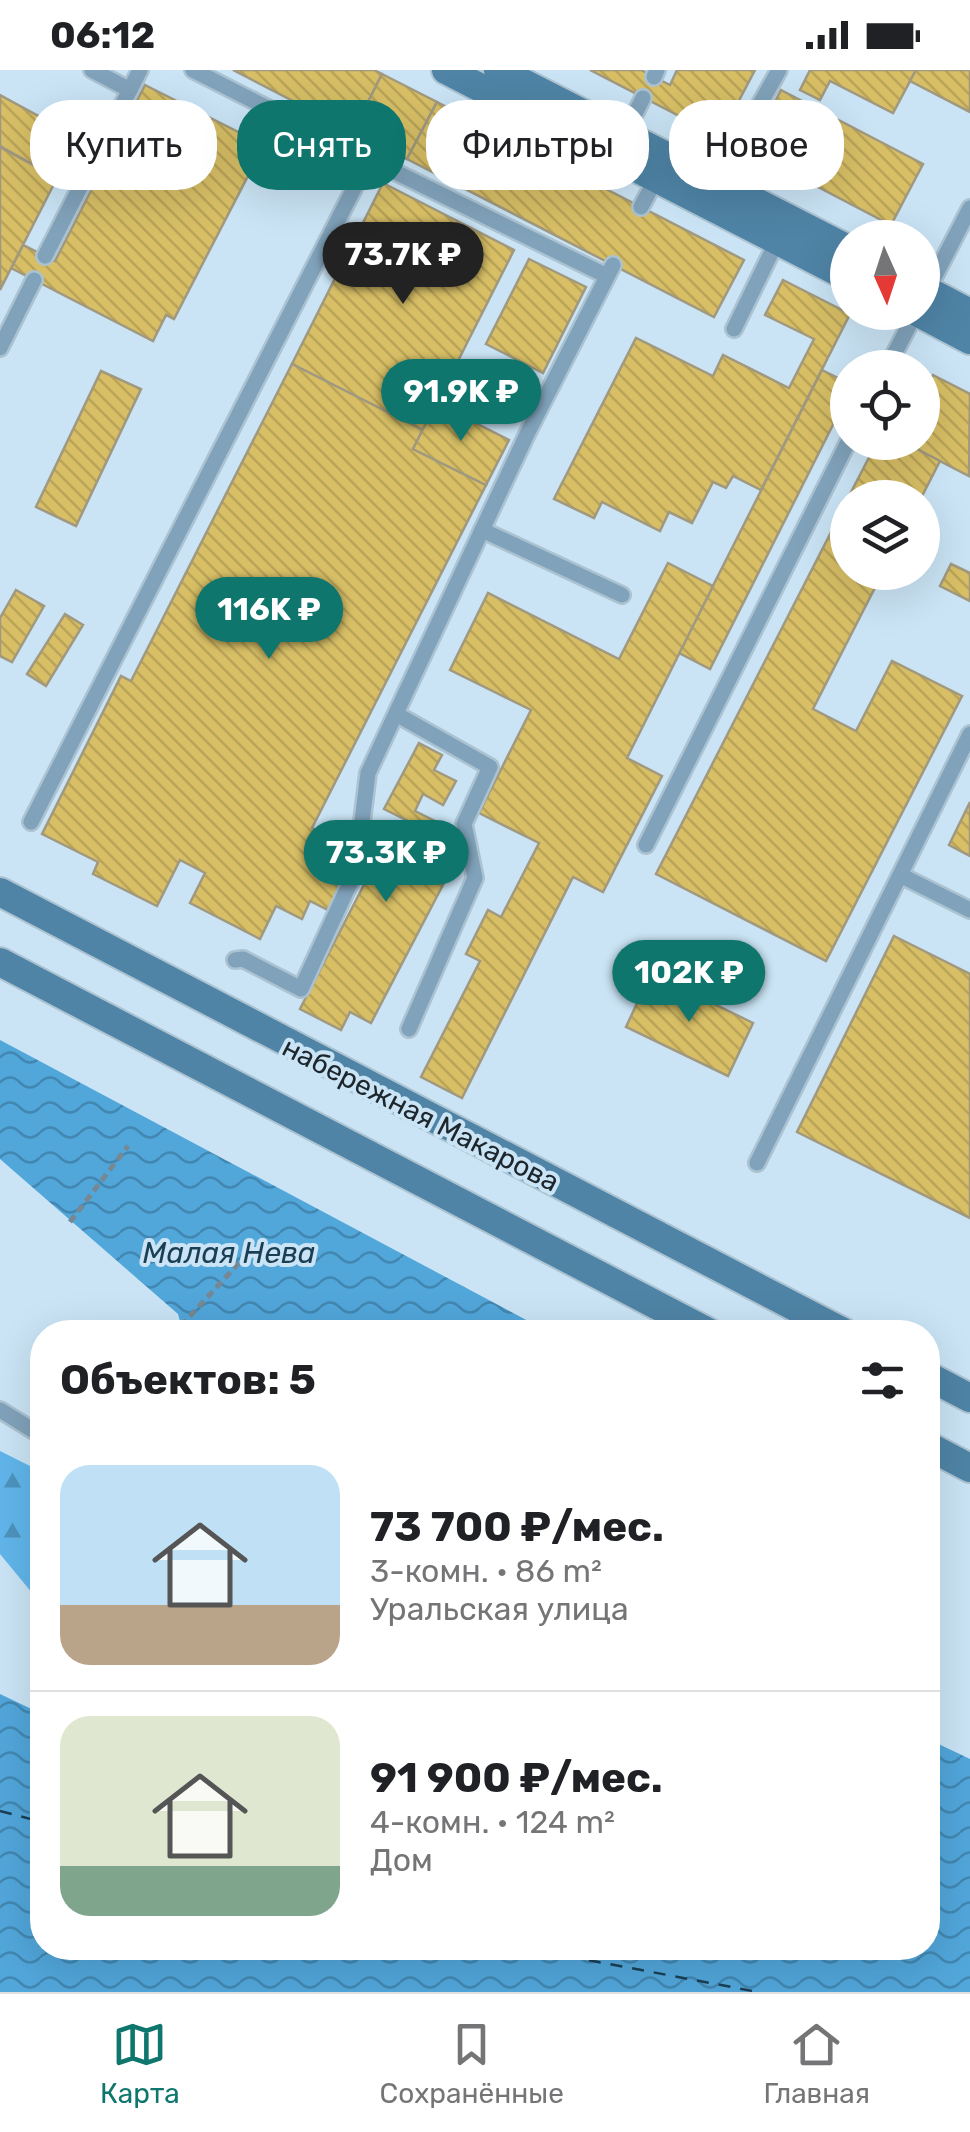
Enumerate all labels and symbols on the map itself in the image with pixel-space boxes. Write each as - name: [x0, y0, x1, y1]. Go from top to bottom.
- north arrow: [830, 220, 940, 330]
- pin: 73.7K ₽: [311, 222, 495, 307]
- pin: 91.9K ₽: [369, 359, 553, 444]
- pin: 116K ₽: [188, 577, 350, 662]
- pin: 73.3K ₽: [294, 820, 478, 905]
- pin: 102K ₽: [608, 940, 770, 1025]
- street label: набережная Макарова: [277, 1030, 565, 1199]
- water label: Малая Нева: [143, 1235, 315, 1271]

